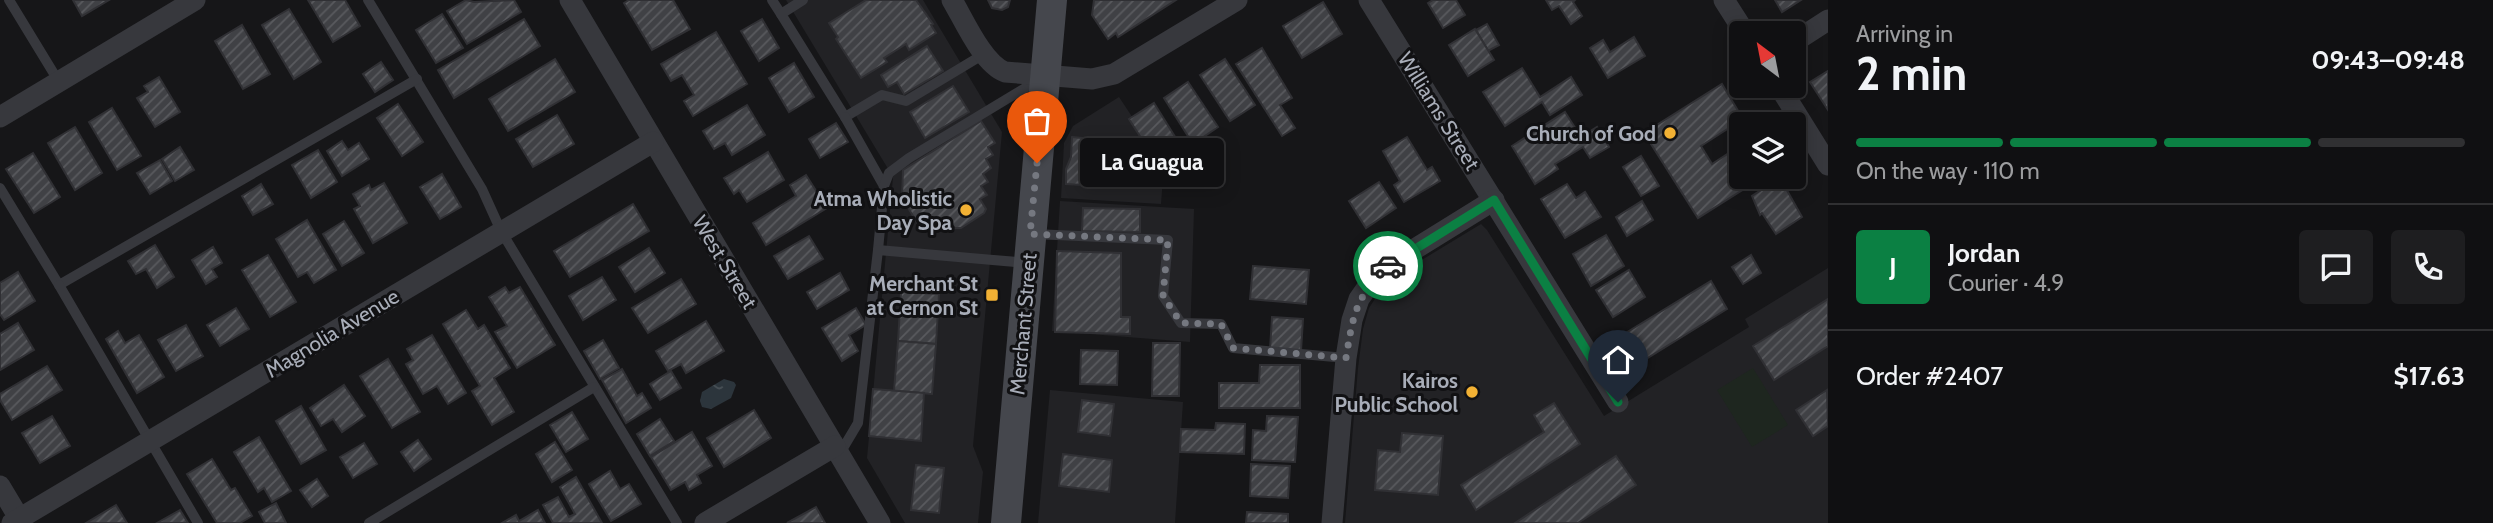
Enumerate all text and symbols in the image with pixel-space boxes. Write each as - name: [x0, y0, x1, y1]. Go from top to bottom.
- text: Arriving in: [1856, 20, 1953, 48]
- north arrow: [1729, 21, 1806, 98]
- map controls: [1729, 21, 1806, 189]
- text: 09:43–09:48: [2311, 44, 2465, 76]
- text: 2 min: [1856, 46, 1967, 102]
- street label: Williams Street: [1393, 47, 1485, 175]
- pin: [1007, 91, 1067, 163]
- icon: bag: [1018, 102, 1056, 140]
- button: layers: [1729, 112, 1806, 189]
- place label: Church of God: [1526, 121, 1656, 146]
- marker: Church of God: [1662, 125, 1678, 141]
- callout: La Guagua: [1079, 138, 1222, 188]
- text: La Guagua: [1100, 148, 1204, 176]
- text: On the way · 110 m: [1856, 157, 2040, 185]
- place label: Atma Wholistic Day Spa: [814, 186, 953, 235]
- marker: Atma Wholistic Day Spa: [958, 202, 974, 218]
- street label: West Street: [687, 211, 763, 313]
- button: chat: [2299, 230, 2373, 304]
- button: phone: [2391, 230, 2465, 304]
- courier: [1353, 231, 1423, 301]
- text: Jordan: [1948, 237, 2020, 269]
- icon: car: [1369, 247, 1407, 285]
- text: J: [1889, 251, 1897, 283]
- street label: Merchant Street: [1004, 252, 1042, 396]
- text: Courier · 4.9: [1948, 269, 2064, 297]
- place label: Merchant St at Cernon St: [866, 271, 978, 320]
- street label: Magnolia Avenue: [261, 283, 404, 383]
- marker: Merchant St at Cernon St: [984, 287, 1000, 303]
- pin: [1588, 330, 1648, 402]
- icon: home: [1599, 341, 1637, 379]
- text: Order #2407: [1856, 360, 2003, 392]
- text: $17.63: [2394, 360, 2465, 392]
- place label: Kairos Public School: [1334, 368, 1458, 417]
- marker: Kairos Public School: [1464, 384, 1480, 400]

